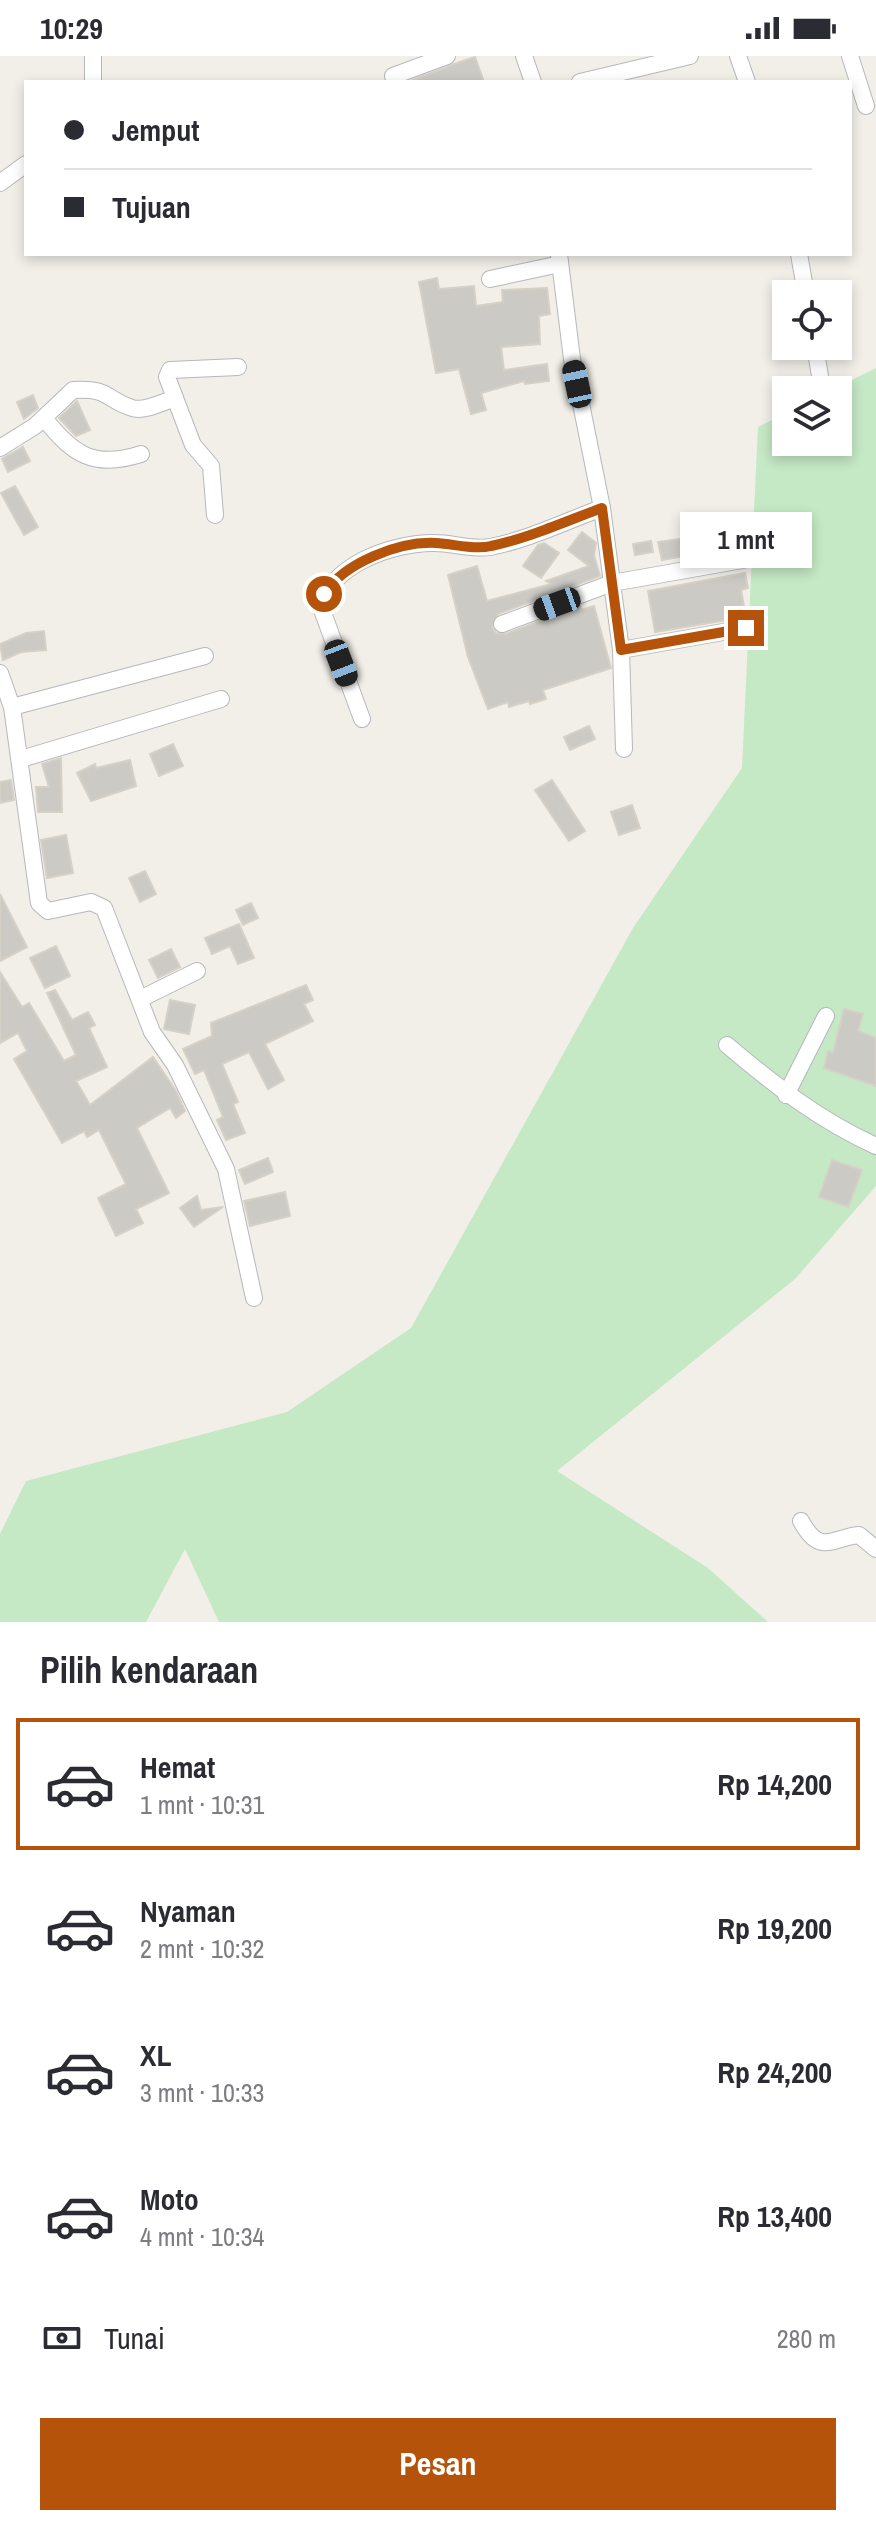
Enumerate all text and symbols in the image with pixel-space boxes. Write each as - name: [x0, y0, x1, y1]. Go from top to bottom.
- text: 10:29: [40, 8, 103, 48]
- text: Jemput: [112, 110, 199, 150]
- text: Tujuan: [112, 187, 191, 227]
- map controls: [772, 280, 852, 456]
- button: locate: [772, 280, 852, 360]
- car: [560, 358, 594, 410]
- button: layers: [772, 376, 852, 456]
- callout: 1 mnt: [680, 512, 812, 568]
- text: 1 mnt: [718, 522, 774, 557]
- route start: [306, 576, 342, 612]
- car: [530, 585, 584, 623]
- route end: [728, 610, 764, 646]
- car: [321, 636, 361, 690]
- text: Pilih kendaraan: [40, 1646, 258, 1694]
- text: Hemat: [140, 1747, 215, 1787]
- icon: car: [44, 1748, 116, 1820]
- text: Rp 14,200: [717, 1764, 832, 1804]
- text: 1 mnt · 10:31: [140, 1787, 264, 1822]
- text: Nyaman: [140, 1891, 236, 1931]
- icon: car: [44, 1892, 116, 1964]
- text: Rp 19,200: [717, 1908, 832, 1948]
- text: 2 mnt · 10:32: [140, 1931, 264, 1966]
- text: XL: [140, 2035, 171, 2075]
- icon: car: [44, 2036, 116, 2108]
- text: Rp 24,200: [717, 2052, 832, 2092]
- text: 3 mnt · 10:33: [140, 2075, 264, 2110]
- text: Moto: [140, 2179, 199, 2219]
- icon: car: [44, 2180, 116, 2252]
- text: Rp 13,400: [717, 2196, 832, 2236]
- text: 4 mnt · 10:34: [140, 2219, 264, 2254]
- icon: cash: [40, 2316, 84, 2360]
- text: Tunai: [104, 2318, 165, 2358]
- text: 280 m: [777, 2321, 836, 2356]
- button: Pesan: [40, 2418, 836, 2510]

